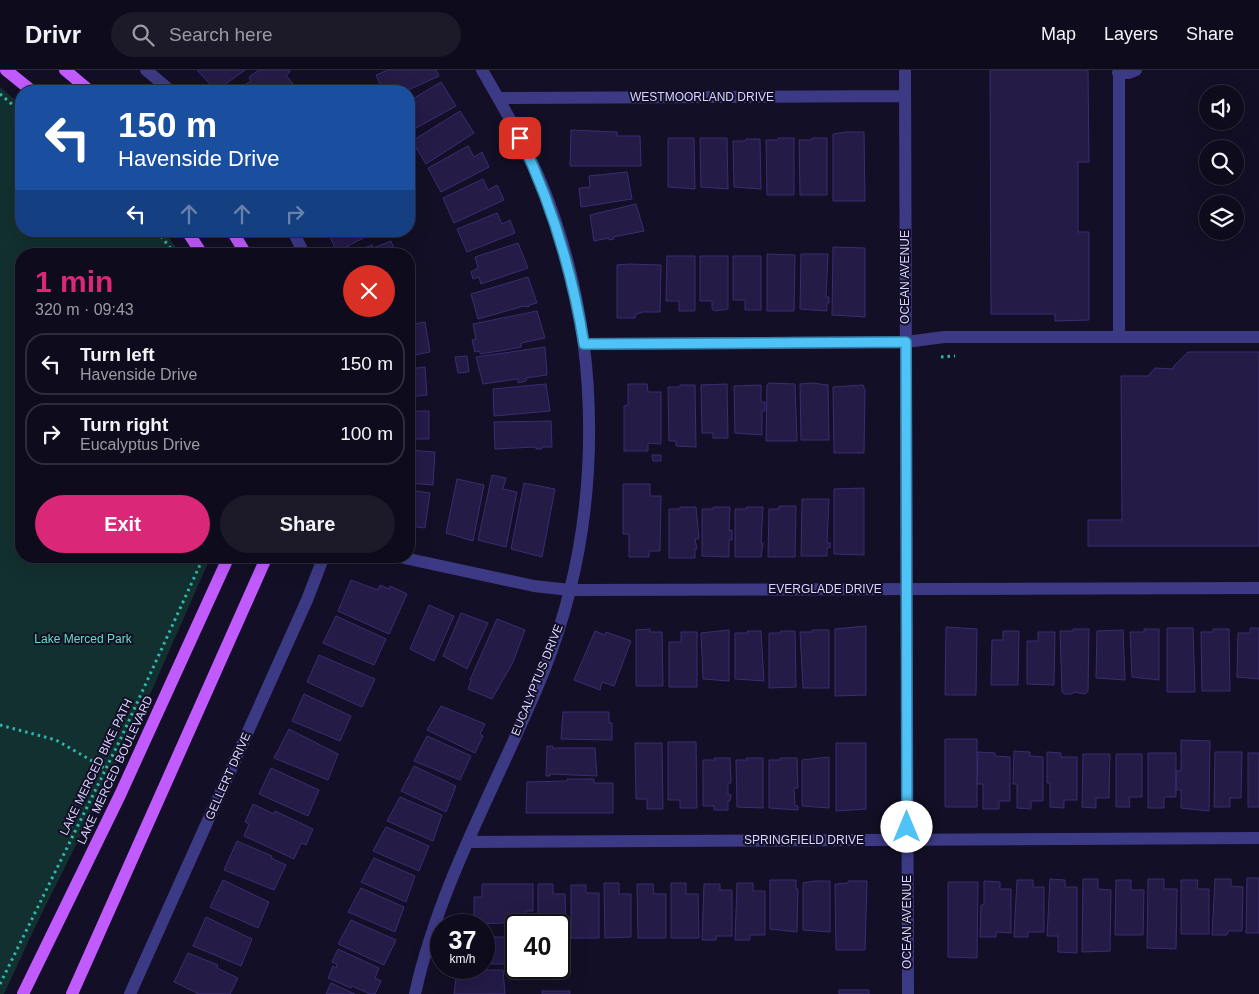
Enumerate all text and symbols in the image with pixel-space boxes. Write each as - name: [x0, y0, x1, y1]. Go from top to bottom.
- search box: [111, 12, 461, 57]
- text: Drivr: [25, 21, 81, 48]
- icon: search: [129, 21, 157, 49]
- text: Search here: [169, 24, 273, 45]
- text: Map: [1041, 24, 1076, 44]
- text: Layers: [1104, 24, 1158, 44]
- text: Share: [1186, 24, 1234, 44]
- map controls: [1199, 85, 1244, 240]
- button: sound: [1199, 85, 1244, 130]
- street label: WESTMOORLAND DRIVE: [630, 90, 774, 104]
- icon: left: [35, 105, 100, 170]
- text: 150 m: [118, 105, 217, 144]
- pin: [499, 117, 541, 159]
- icon: arrive: [506, 124, 534, 152]
- button: search: [1199, 140, 1244, 185]
- text: Havenside Drive: [118, 146, 279, 171]
- button: layers: [1199, 195, 1244, 240]
- icon: left: [122, 200, 150, 228]
- icon: ahead: [175, 200, 203, 228]
- icon: ahead: [228, 200, 256, 228]
- icon: right: [281, 200, 309, 228]
- street label: OCEAN AVENUE: [898, 230, 912, 324]
- text: 1 min: [35, 265, 113, 298]
- button: close: [343, 265, 395, 317]
- text: 320 m · 09:43: [35, 301, 134, 318]
- text: Turn left: [80, 344, 155, 365]
- icon: left: [37, 350, 65, 378]
- text: 150 m: [340, 353, 393, 374]
- text: Havenside Drive: [80, 366, 197, 383]
- text: Turn right: [80, 414, 168, 435]
- icon: right: [37, 420, 65, 448]
- text: 100 m: [340, 423, 393, 444]
- text: Eucalyptus Drive: [80, 436, 200, 453]
- button: Exit: [35, 495, 210, 553]
- button: Share: [220, 495, 395, 553]
- street label: EVERGLADE DRIVE: [768, 582, 882, 596]
- street label: EUCALYPTUS DRIVE: [508, 622, 566, 738]
- park label: Lake Merced Park: [34, 632, 133, 646]
- street label: LAKE MERCED BOULEVARD: [74, 693, 156, 847]
- street label: LAKE MERCED BIKE PATH: [57, 696, 135, 838]
- street label: GELLERT DRIVE: [202, 730, 254, 822]
- position arrow: [880, 800, 932, 852]
- street label: SPRINGFIELD DRIVE: [744, 833, 864, 847]
- street label: OCEAN AVENUE: [900, 875, 914, 969]
- speed limit sign: 40: [505, 914, 570, 979]
- text: 37: [449, 926, 476, 954]
- text: km/h: [449, 952, 476, 966]

